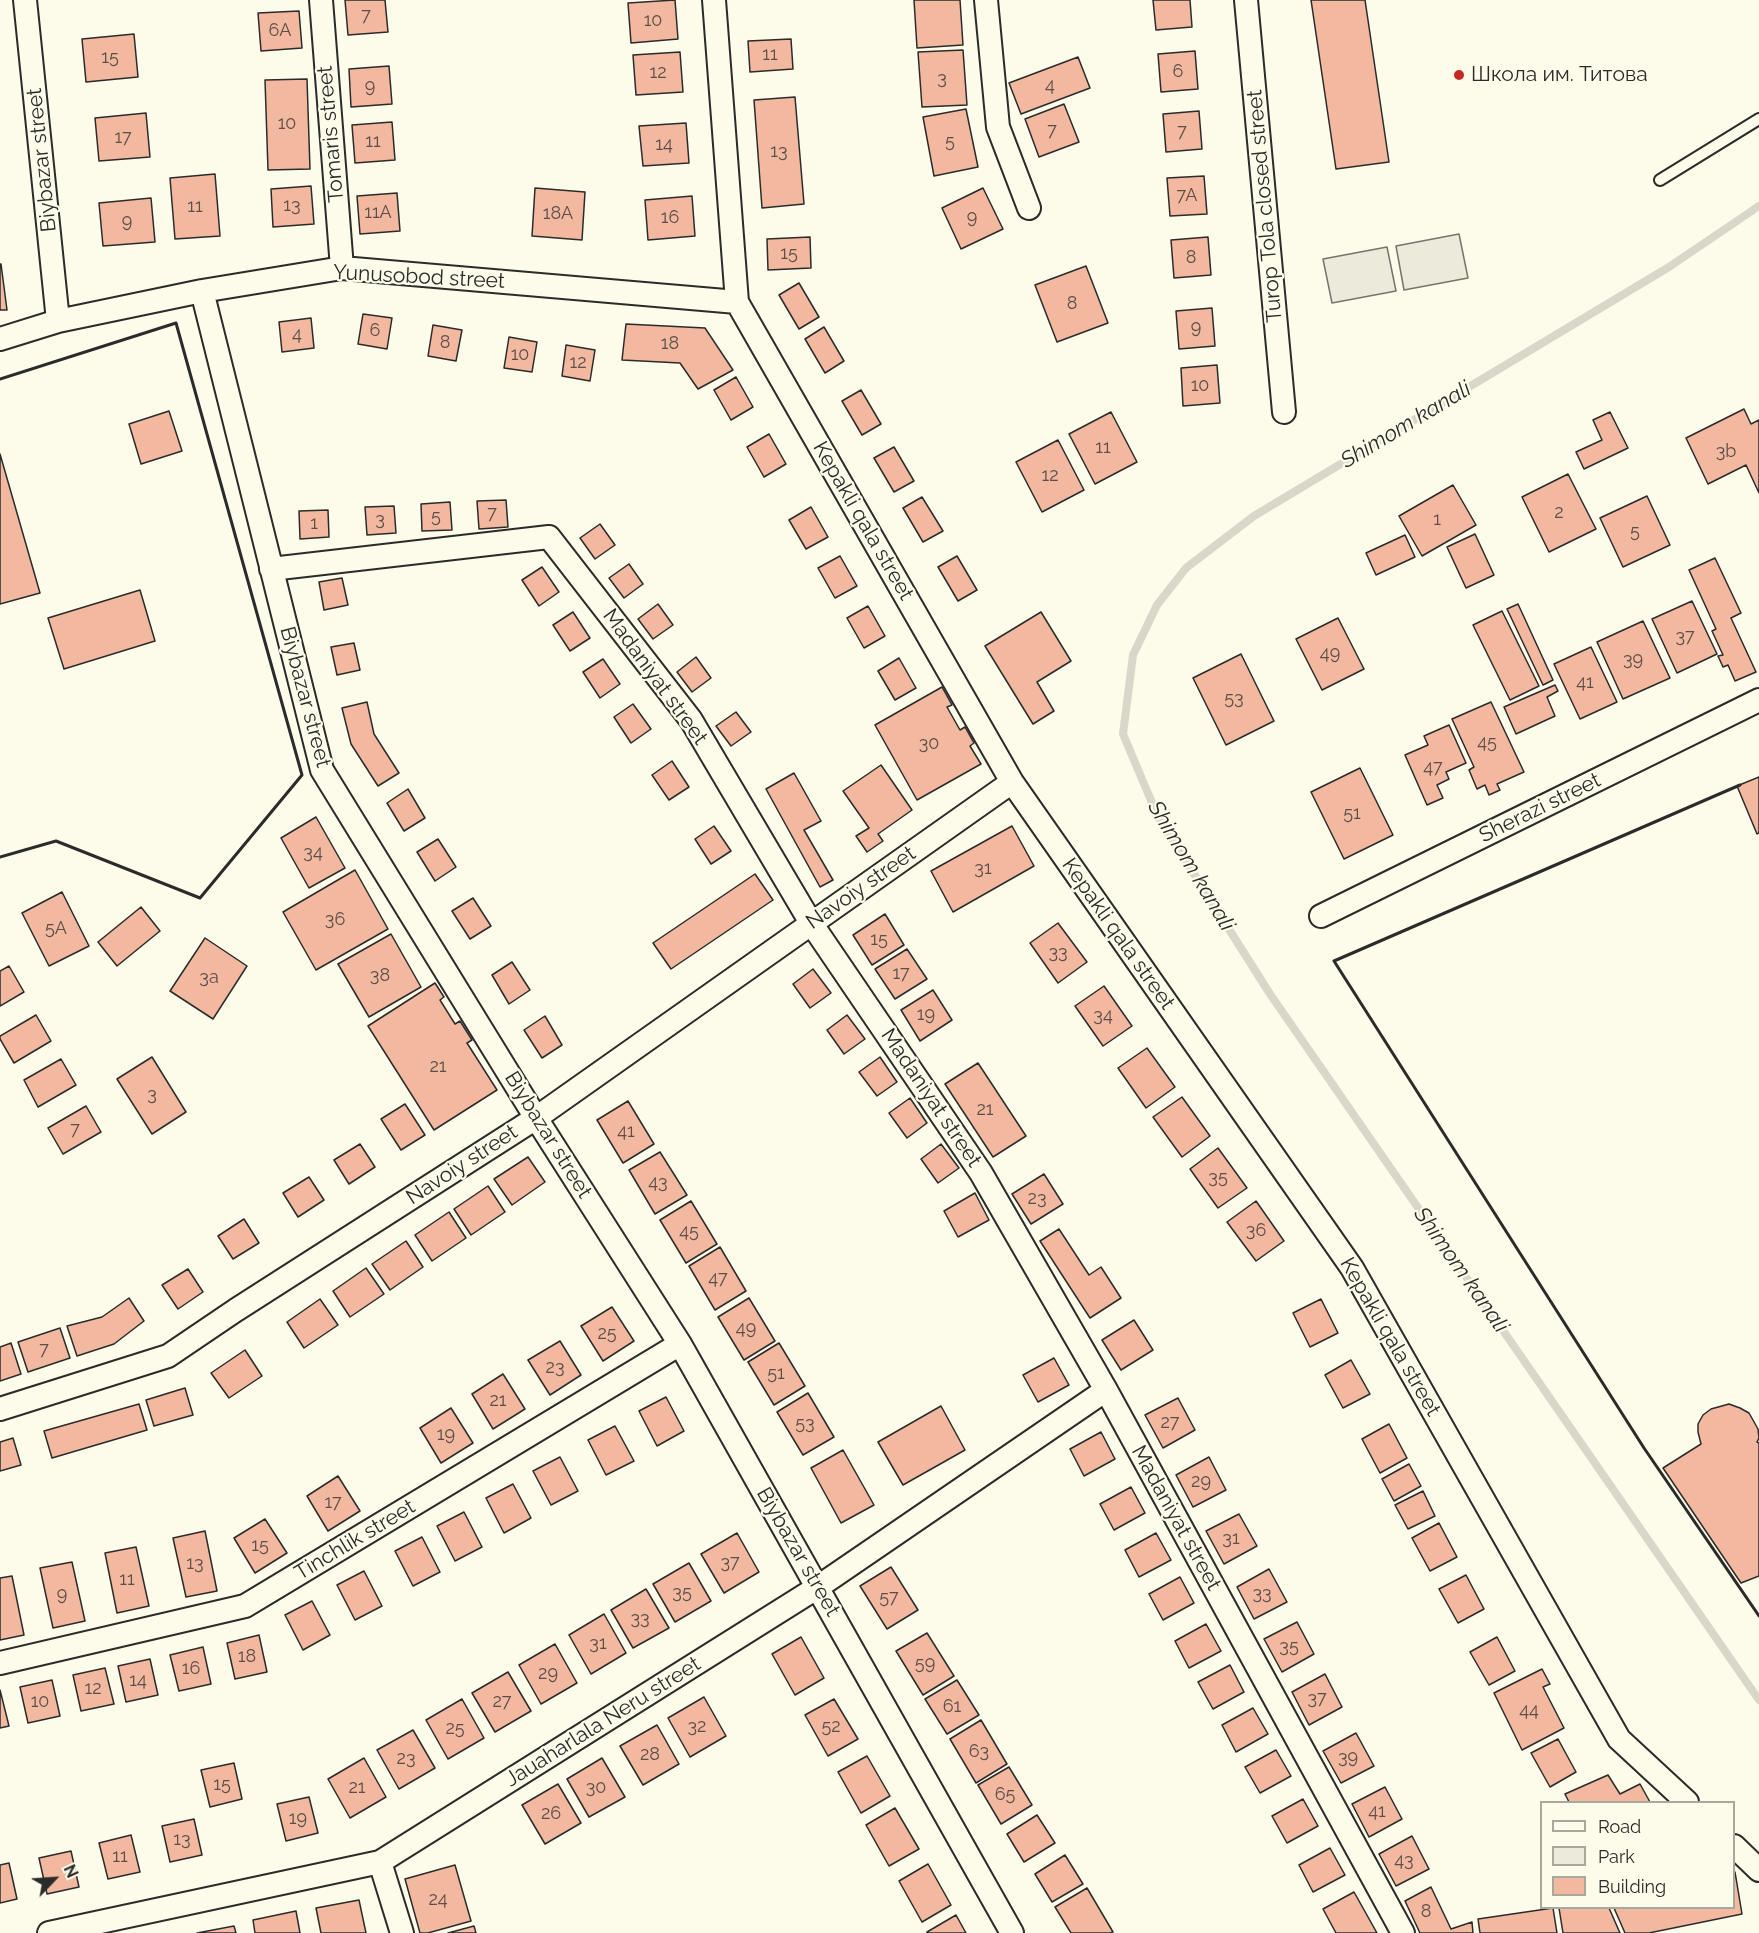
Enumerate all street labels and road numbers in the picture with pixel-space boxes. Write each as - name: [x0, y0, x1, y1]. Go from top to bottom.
- street label: Tomaris street: [312, 65, 350, 203]
- street label: Biybazar street: [22, 87, 62, 233]
- street label: Turop Tola closed street: [1242, 89, 1288, 323]
- street label: Yunusobod street: [333, 260, 505, 294]
- street label: Kepakli qala street: [807, 437, 919, 605]
- street label: Madaniyat street: [597, 604, 713, 750]
- street label: Biybazar street: [274, 624, 336, 770]
- street label: Sherazi street: [1475, 768, 1605, 848]
- street label: Navoiy street: [801, 841, 921, 935]
- street label: Kepakli qala street: [1056, 853, 1180, 1015]
- street label: Madaniyat street: [875, 1024, 987, 1172]
- street label: Biybazar street: [499, 1067, 597, 1203]
- street label: Navoiy street: [402, 1120, 522, 1210]
- street label: Kepakli qala street: [1334, 1253, 1446, 1421]
- street label: Madaniyat street: [1126, 1441, 1226, 1595]
- street label: Biybazar street: [751, 1483, 845, 1621]
- street label: Tinchlik street: [290, 1494, 420, 1586]
- street label: Jauaharlala Neru street: [501, 1652, 705, 1792]

